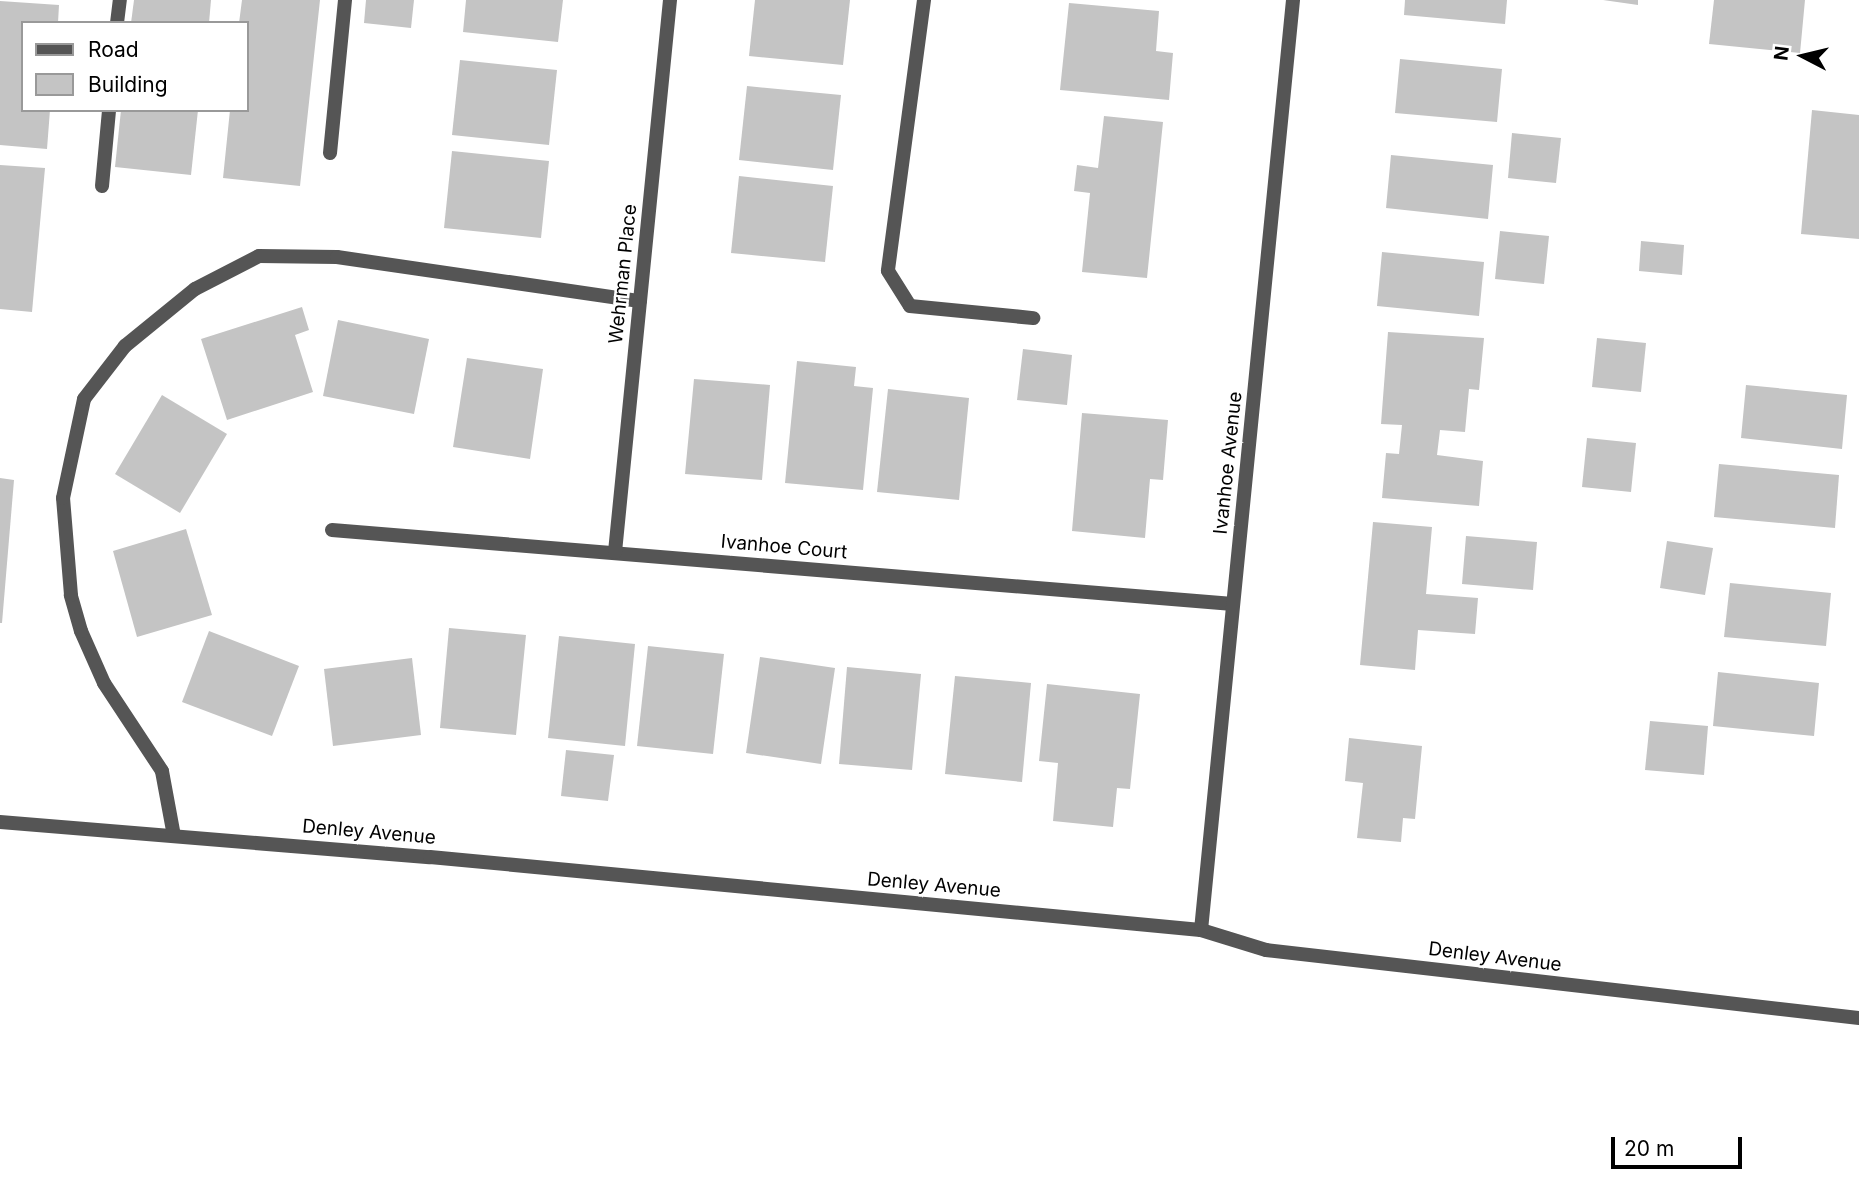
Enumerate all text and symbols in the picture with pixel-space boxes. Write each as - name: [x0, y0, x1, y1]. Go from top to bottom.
- legend: [21, 21, 248, 112]
- north arrow: [1768, 21, 1838, 91]
- text: Road: [88, 37, 139, 62]
- text: N: [1769, 45, 1794, 62]
- text: Building: [88, 72, 168, 97]
- street label: Wehrman Place: [604, 203, 642, 345]
- street label: Ivanhoe Avenue: [1209, 390, 1247, 536]
- street label: Ivanhoe Court: [720, 530, 848, 564]
- street label: Denley Avenue: [301, 815, 437, 849]
- street label: Denley Avenue: [866, 868, 1002, 902]
- street label: Denley Avenue: [1427, 938, 1563, 976]
- scale bar: [1614, 1122, 1745, 1166]
- text: 20 m: [1624, 1136, 1674, 1161]

